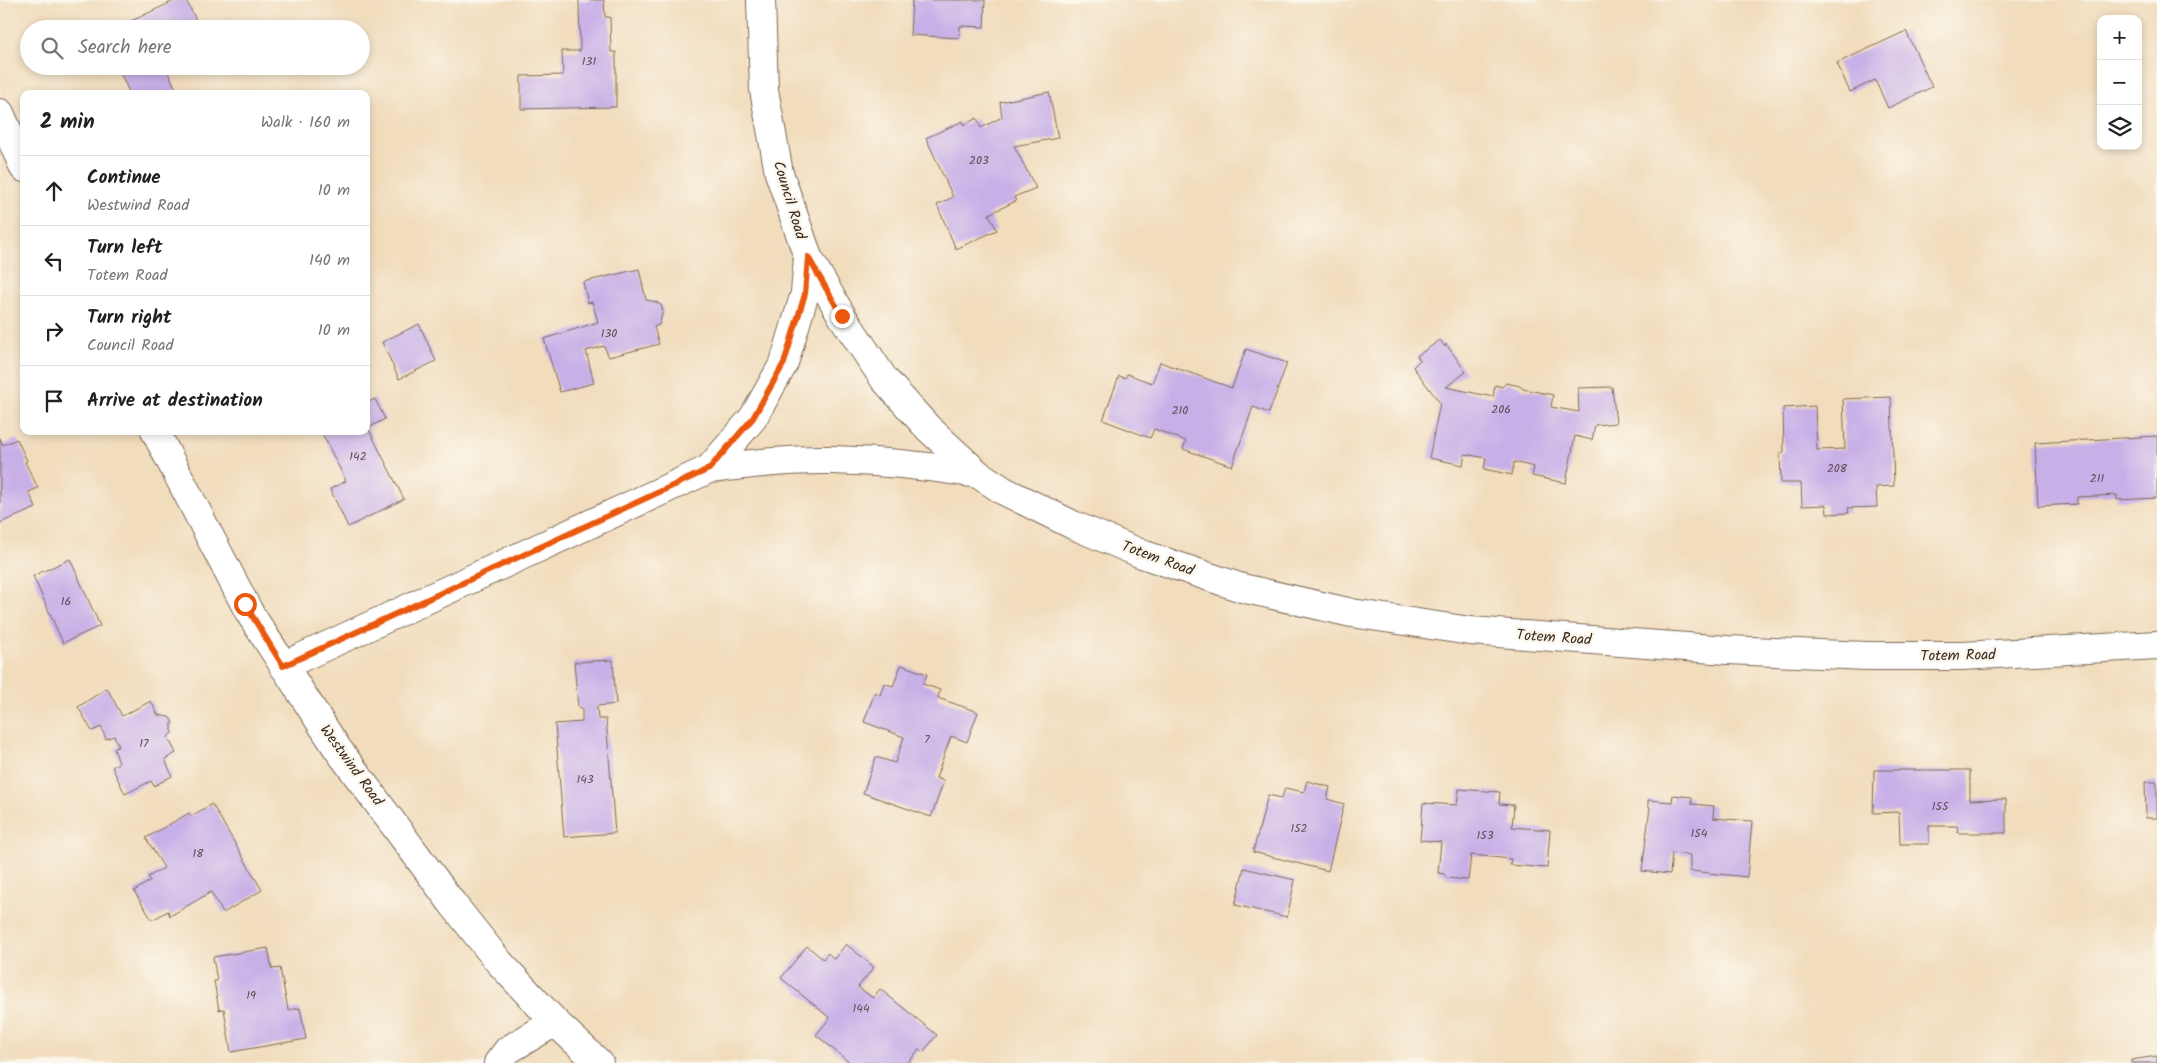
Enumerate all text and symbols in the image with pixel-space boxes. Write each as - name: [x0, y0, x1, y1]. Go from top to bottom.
- map controls: [2097, 15, 2142, 150]
- button: +: [2097, 15, 2142, 60]
- search box: [20, 20, 370, 75]
- text: Search here: [78, 33, 172, 63]
- icon: search: [38, 34, 66, 62]
- house number: 131: [582, 52, 596, 71]
- button: −: [2097, 60, 2142, 105]
- button: layers: [2097, 105, 2142, 150]
- text: 2 min: [40, 106, 95, 139]
- text: Walk · 160 m: [261, 110, 350, 135]
- house number: 203: [969, 151, 989, 170]
- street label: Council Road: [766, 158, 813, 243]
- text: Continue: [87, 163, 160, 193]
- icon: ahead: [40, 177, 68, 205]
- text: 10 m: [318, 178, 350, 203]
- text: Westwind Road: [87, 193, 189, 218]
- text: Turn left: [87, 233, 162, 263]
- icon: left: [40, 247, 68, 275]
- text: 140 m: [309, 248, 350, 273]
- text: Totem Road: [87, 263, 167, 288]
- text: Turn right: [87, 303, 172, 333]
- route end: [831, 305, 854, 328]
- icon: right: [40, 317, 68, 345]
- text: 10 m: [318, 318, 350, 343]
- house number: 130: [601, 324, 617, 343]
- text: Council Road: [87, 333, 173, 358]
- text: Arrive at destination: [87, 386, 263, 416]
- icon: arrive: [40, 387, 68, 415]
- house number: 206: [1491, 400, 1511, 419]
- house number: 210: [1172, 401, 1188, 420]
- house number: 142: [349, 447, 367, 466]
- house number: 208: [1827, 459, 1848, 478]
- house number: 211: [2090, 469, 2104, 488]
- street label: Totem Road: [1118, 535, 1198, 583]
- house number: 16: [61, 592, 71, 611]
- route start: [234, 593, 257, 616]
- street label: Totem Road: [1515, 623, 1593, 653]
- street label: Totem Road: [1920, 643, 1996, 669]
- street label: Westwind Road: [313, 720, 389, 812]
- house number: 7: [924, 730, 930, 749]
- house number: 17: [139, 734, 149, 753]
- house number: 143: [576, 770, 594, 789]
- house number: 155: [1932, 797, 1950, 816]
- house number: 152: [1290, 819, 1308, 838]
- house number: 154: [1691, 824, 1708, 843]
- house number: 153: [1476, 826, 1494, 845]
- house number: 18: [193, 844, 204, 863]
- house number: 19: [246, 986, 256, 1005]
- house number: 144: [853, 999, 870, 1018]

